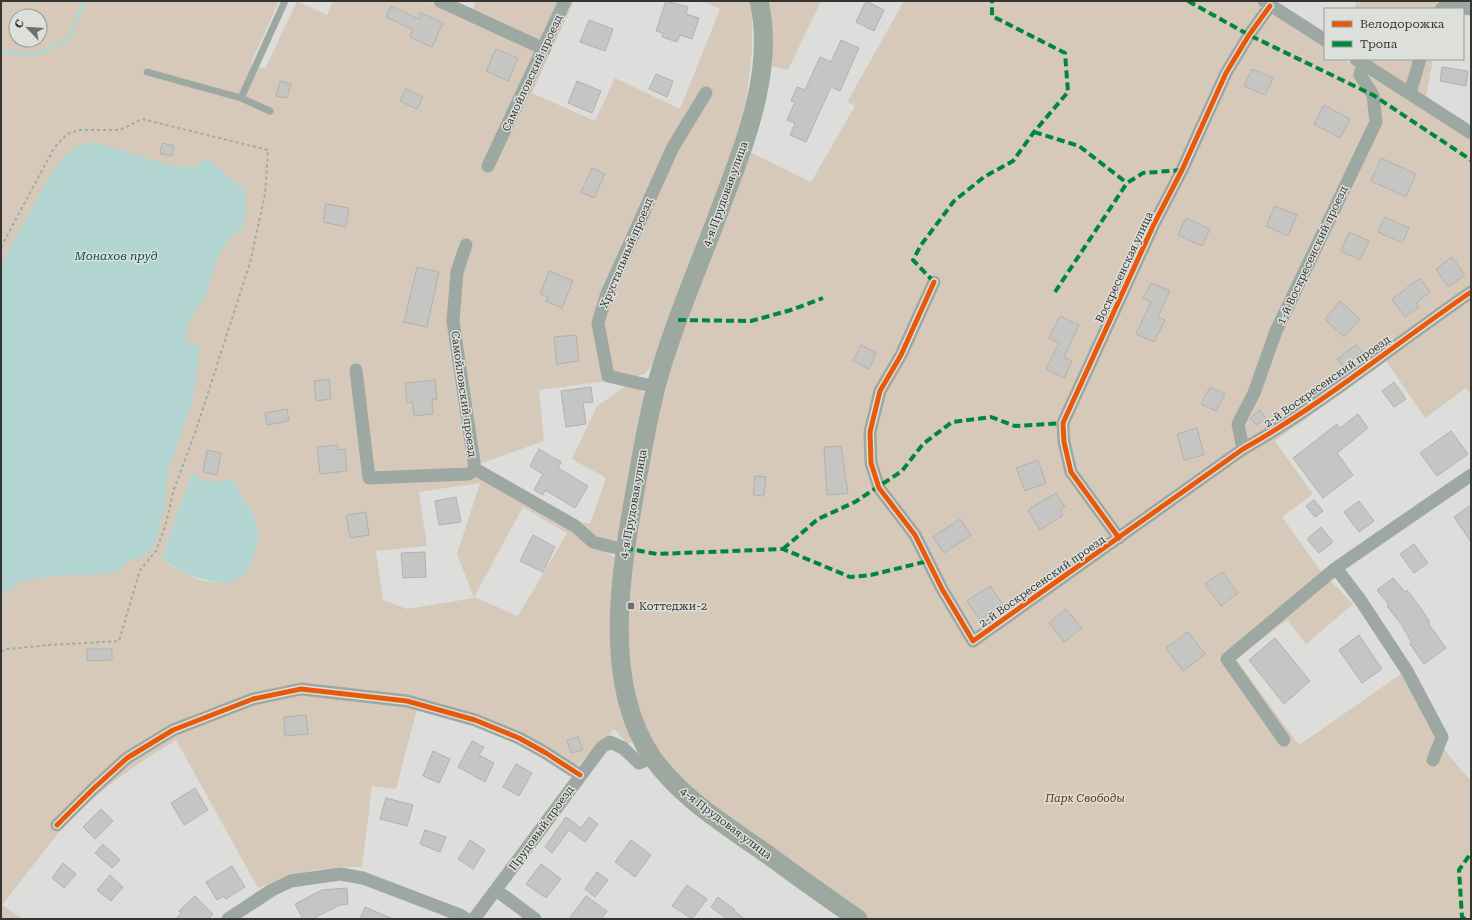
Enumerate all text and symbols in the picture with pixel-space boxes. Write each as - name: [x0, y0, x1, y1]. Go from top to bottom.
- north arrow: [8, 8, 48, 48]
- legend: [1324, 8, 1464, 60]
- street label: Самойловский проезд: [500, 13, 565, 134]
- text: С: [12, 17, 27, 30]
- text: Велодорожка: [1360, 17, 1445, 31]
- text: Тропа: [1360, 37, 1398, 51]
- street label: 4-я Прудовая улица: [700, 140, 751, 249]
- street label: 1-й Воскресенский проезд: [1275, 184, 1350, 326]
- street label: Хрустальный проезд: [597, 196, 656, 310]
- street label: Воскресенская улица: [1093, 210, 1156, 325]
- water label: Монахов пруд: [73, 249, 158, 263]
- street label: Самойловский проезд: [448, 330, 479, 458]
- street label: 2-й Воскресенский проезд: [1262, 333, 1393, 430]
- street label: 4-я Прудовая улица: [617, 448, 650, 560]
- street label: 2-й Воскресенский проезд: [977, 533, 1108, 630]
- place label: Коттеджи-2: [639, 600, 707, 613]
- marker: Коттеджи-2: [626, 601, 636, 611]
- street label: Прудовый проезд: [506, 783, 576, 873]
- street label: 4-я Прудовая улица: [677, 785, 774, 862]
- park label: Парк Свободы: [1044, 792, 1125, 805]

